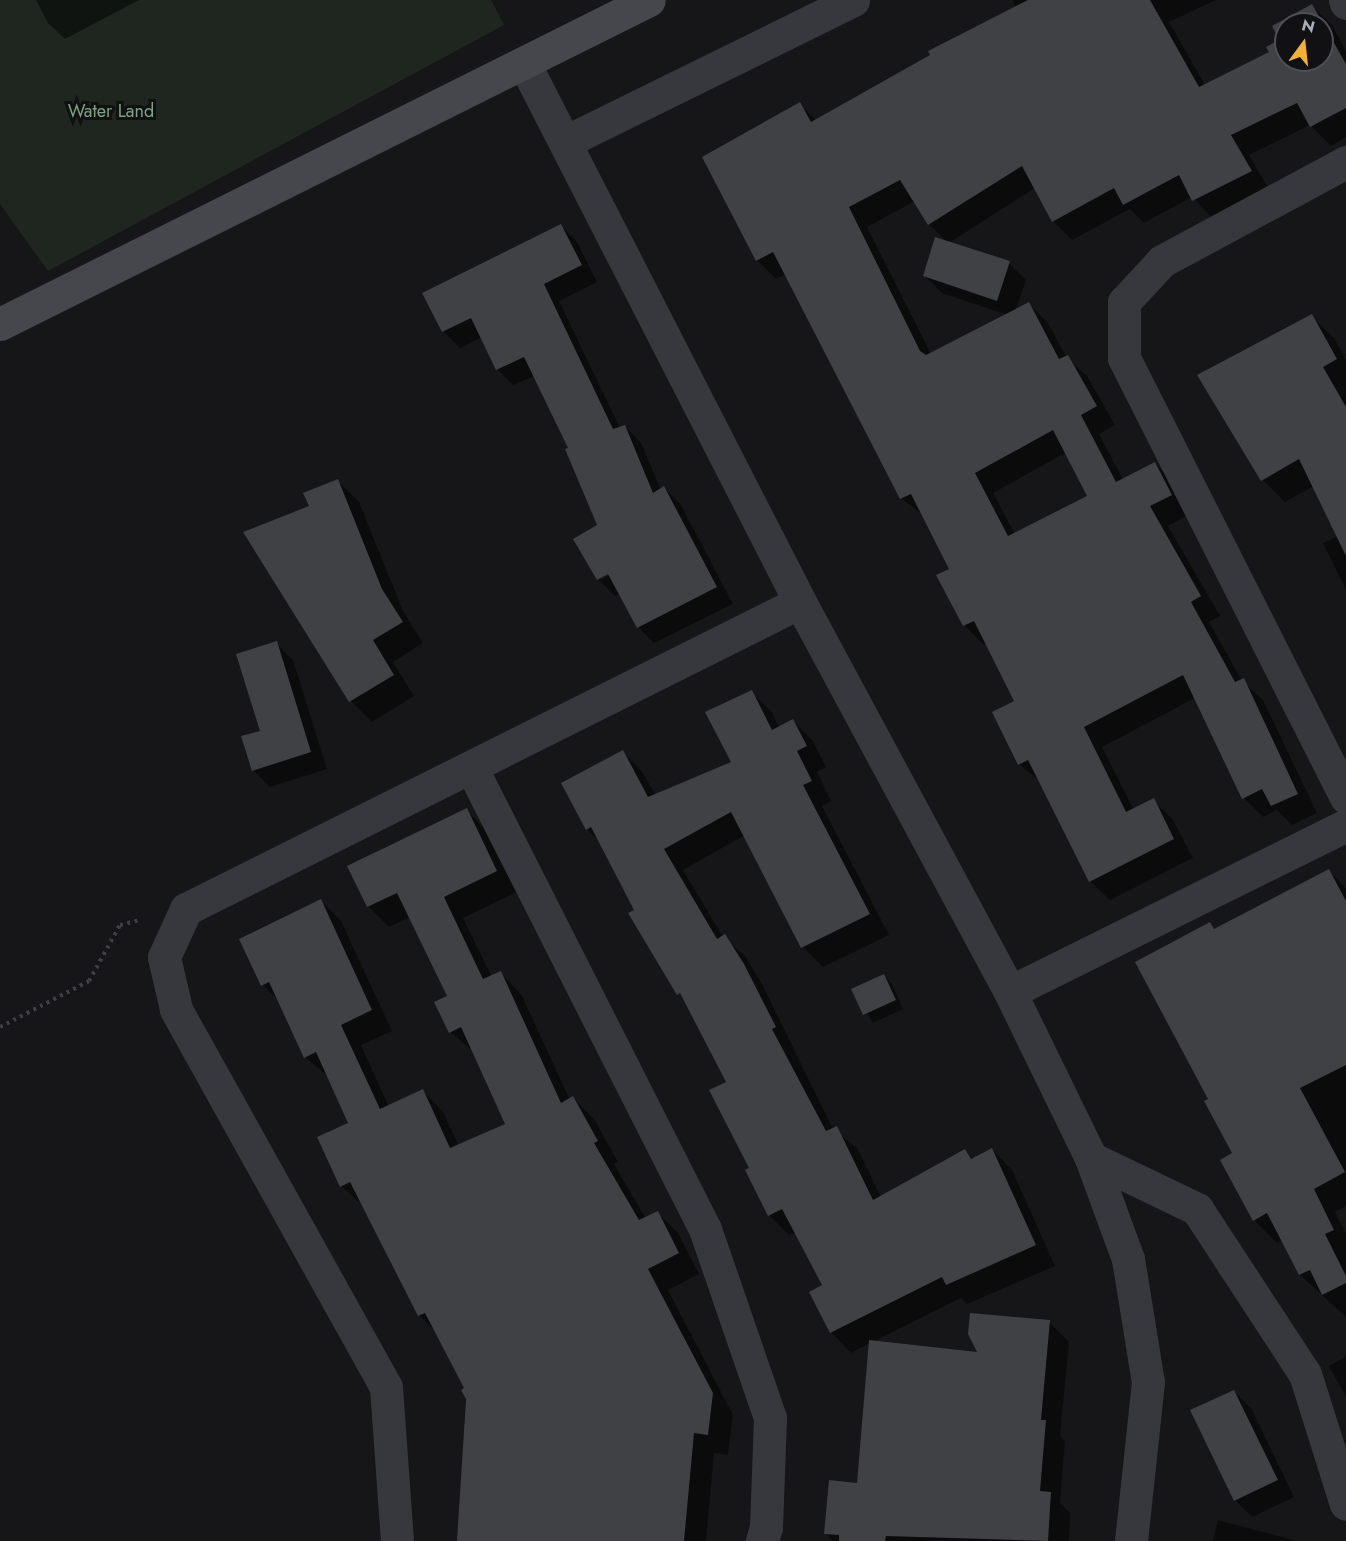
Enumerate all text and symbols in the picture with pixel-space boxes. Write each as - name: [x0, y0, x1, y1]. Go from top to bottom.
- north arrow: [1274, 12, 1334, 72]
- text: N: [1299, 13, 1317, 39]
- park label: Water Land: [68, 100, 154, 122]

